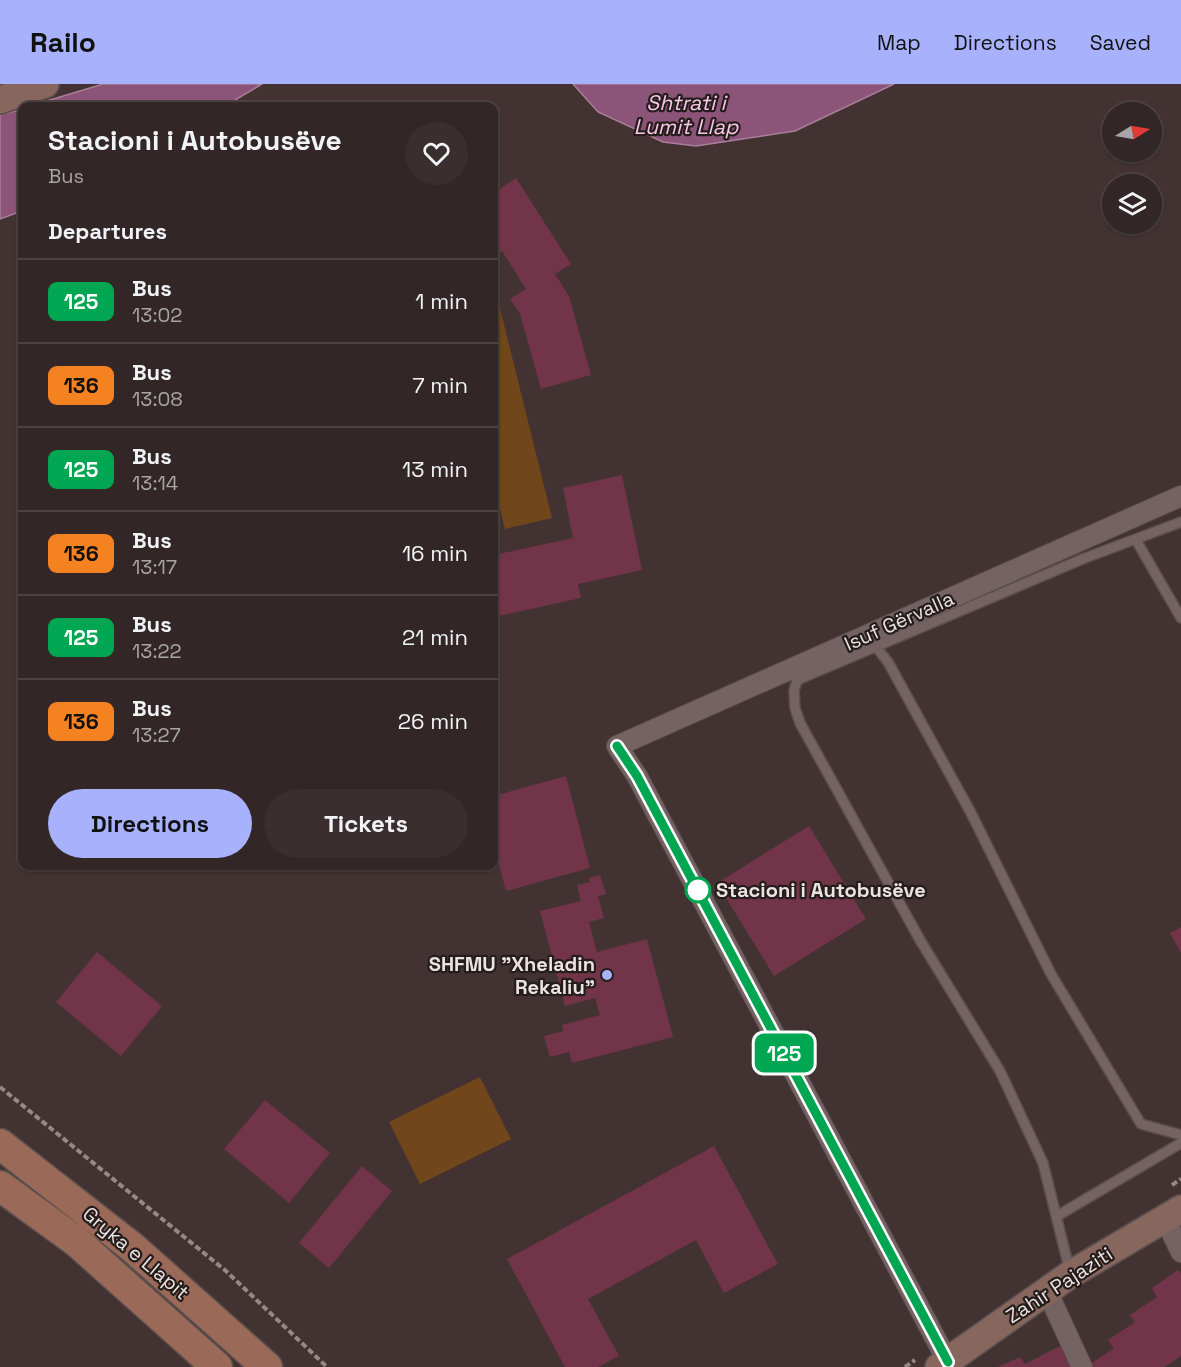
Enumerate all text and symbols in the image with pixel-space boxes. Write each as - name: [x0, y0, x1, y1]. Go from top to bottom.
- text: Railo: [30, 24, 96, 60]
- text: Map: [877, 29, 921, 56]
- text: Directions: [954, 29, 1057, 56]
- text: Saved: [1090, 29, 1151, 56]
- water label: Shtrati i Lumit Llap: [634, 89, 740, 140]
- north arrow: [1102, 102, 1162, 162]
- map controls: [1102, 102, 1162, 234]
- text: Stacioni i Autobusëve: [48, 122, 342, 158]
- button: heart: [405, 122, 468, 185]
- text: Bus: [48, 163, 84, 189]
- button: layers: [1102, 174, 1162, 234]
- text: Departures: [48, 217, 167, 245]
- text: Bus: [132, 274, 172, 302]
- text: 1 min: [415, 287, 468, 315]
- text: 125: [64, 288, 98, 315]
- text: 13:02: [132, 302, 182, 328]
- text: Bus: [132, 358, 172, 386]
- text: 7 min: [412, 371, 468, 399]
- text: 136: [63, 372, 99, 399]
- text: 13:08: [132, 386, 183, 412]
- text: Bus: [132, 442, 172, 470]
- text: 13 min: [402, 455, 468, 483]
- text: 125: [64, 456, 98, 483]
- text: 13:14: [132, 470, 178, 496]
- text: Bus: [132, 526, 172, 554]
- text: 16 min: [402, 539, 468, 567]
- text: 136: [63, 540, 99, 567]
- text: 13:17: [132, 554, 177, 580]
- street label: Isuf Gërvalla: [840, 585, 958, 657]
- text: Bus: [132, 610, 172, 638]
- text: 21 min: [402, 623, 468, 651]
- text: 125: [64, 624, 98, 651]
- text: 13:22: [132, 638, 182, 664]
- text: Bus: [132, 694, 172, 722]
- text: 26 min: [398, 707, 468, 735]
- text: 136: [63, 708, 99, 735]
- text: 13:27: [132, 722, 181, 748]
- button: Directions: [48, 789, 252, 858]
- button: Tickets: [264, 789, 468, 858]
- marker: Stacioni i Autobusëve: [685, 877, 711, 903]
- place label: Stacioni i Autobusëve: [716, 877, 926, 903]
- place label: SHFMU "Xheladin Rekaliu": [429, 951, 595, 1000]
- marker: SHFMU "Xheladin Rekaliu": [600, 968, 614, 982]
- line badge: 125: [750, 1034, 818, 1072]
- text: 125: [767, 1040, 801, 1067]
- street label: Gryka e Llapit: [77, 1201, 195, 1305]
- street label: Zahir Pajaziti: [1001, 1241, 1117, 1329]

